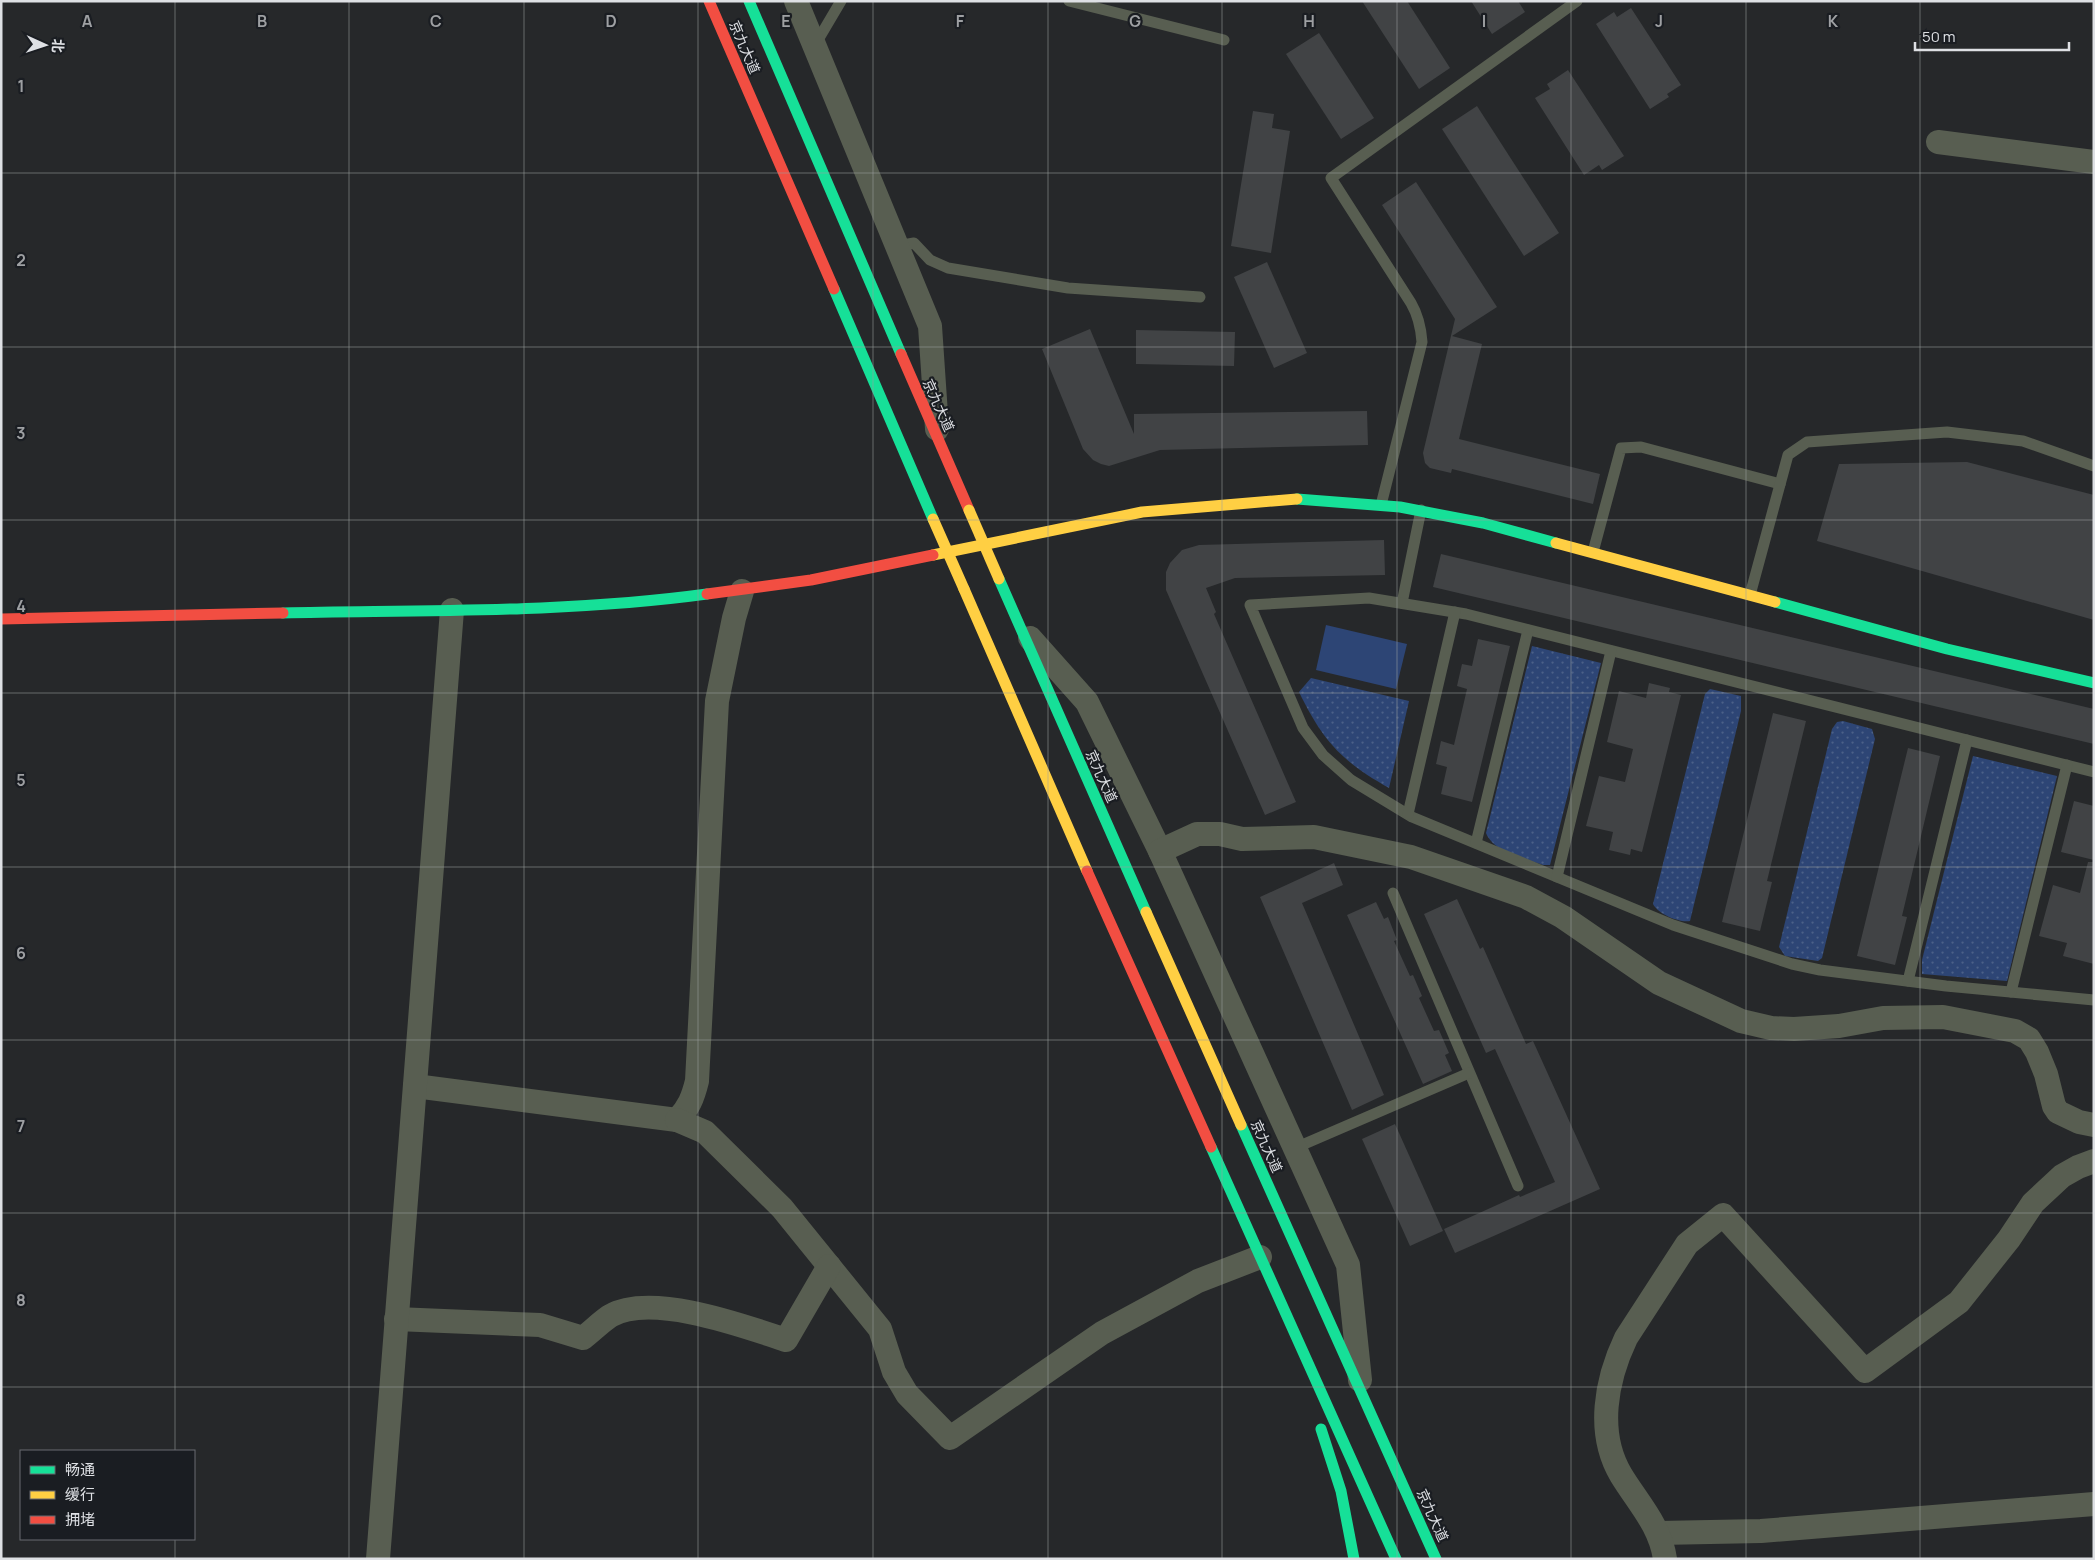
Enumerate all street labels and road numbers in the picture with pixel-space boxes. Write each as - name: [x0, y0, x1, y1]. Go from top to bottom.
- street label: 京九大道: [725, 18, 765, 76]
- street label: 京九大道: [919, 376, 959, 434]
- street label: 京九大道: [1082, 747, 1122, 805]
- street label: 京九大道: [1247, 1117, 1287, 1175]
- street label: 京九大道: [1413, 1486, 1453, 1544]

